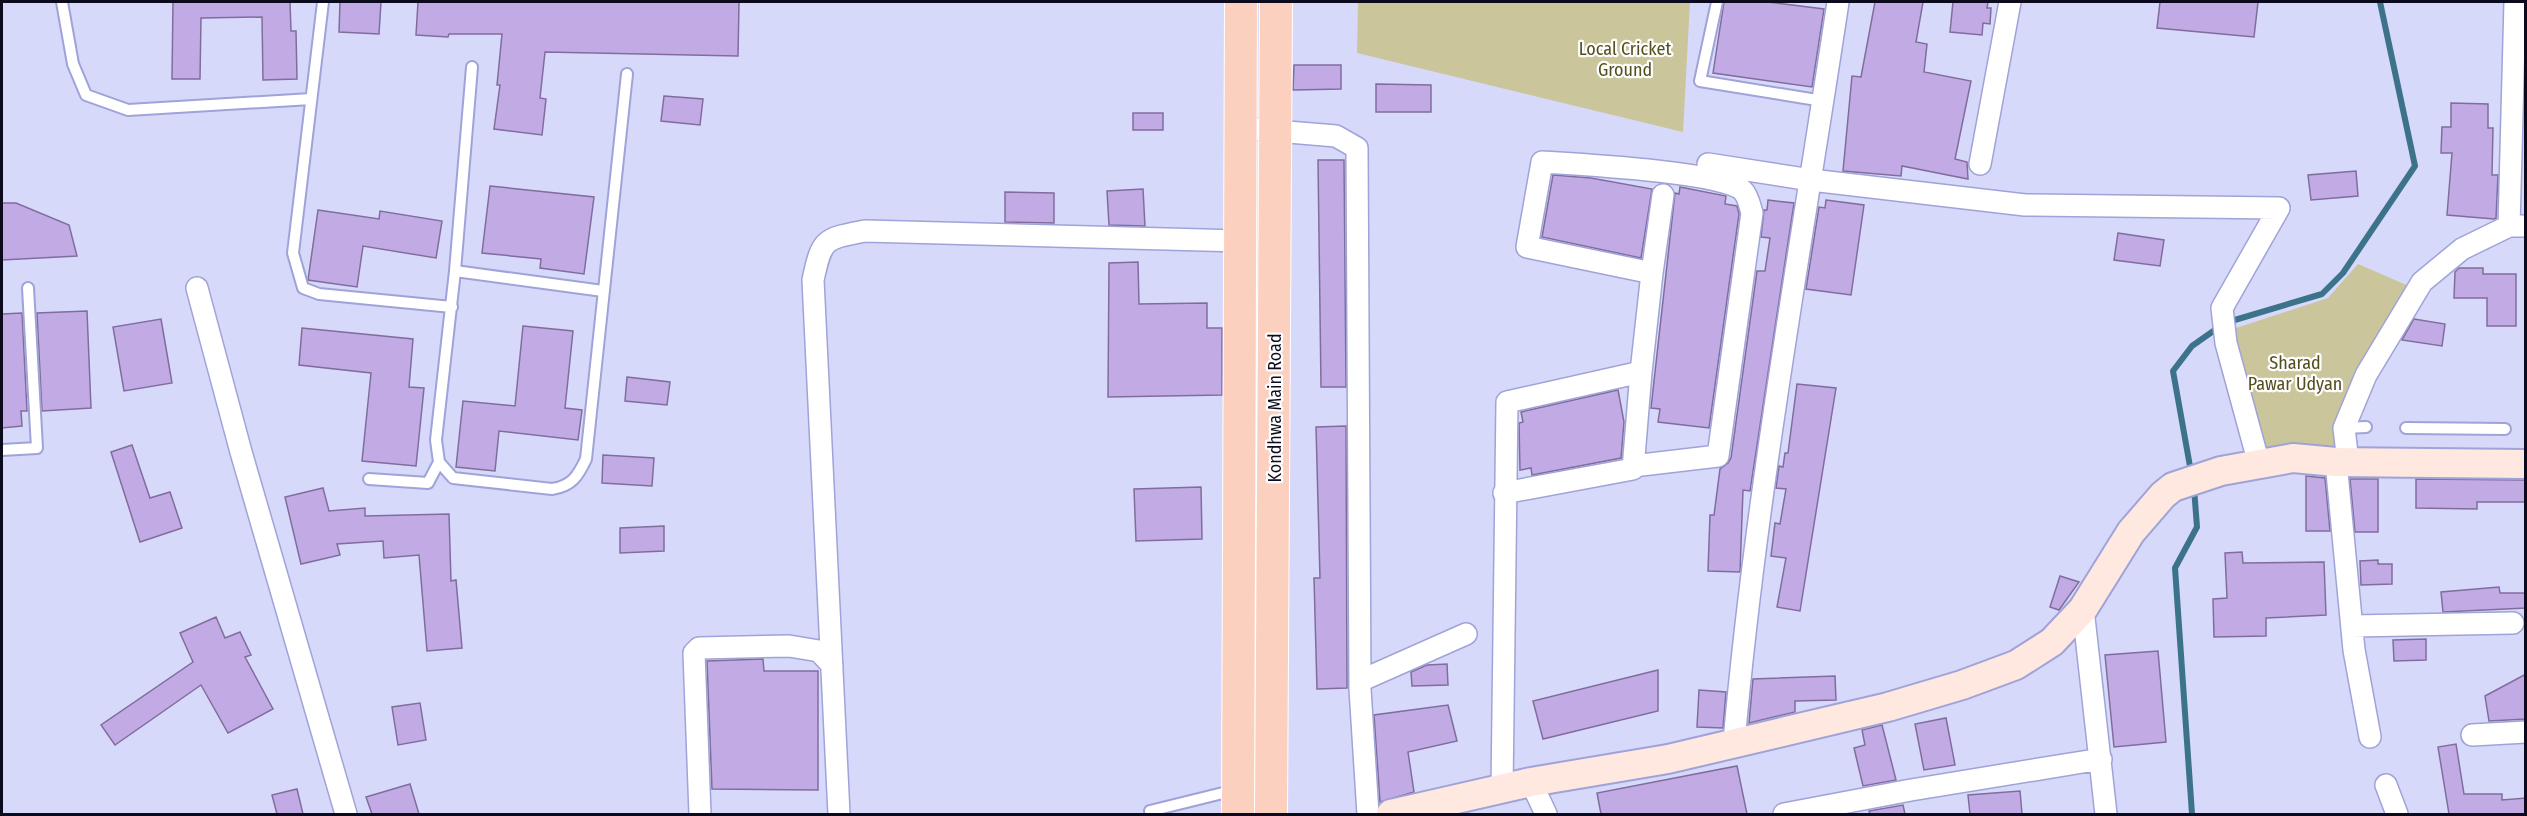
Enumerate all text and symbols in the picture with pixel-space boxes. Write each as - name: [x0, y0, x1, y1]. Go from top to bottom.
- park label: Local Cricket Ground: [1579, 38, 1671, 81]
- street label: Kondhwa Main Road: [1264, 333, 1286, 483]
- park label: Sharad Pawar Udyan: [2248, 352, 2342, 395]

